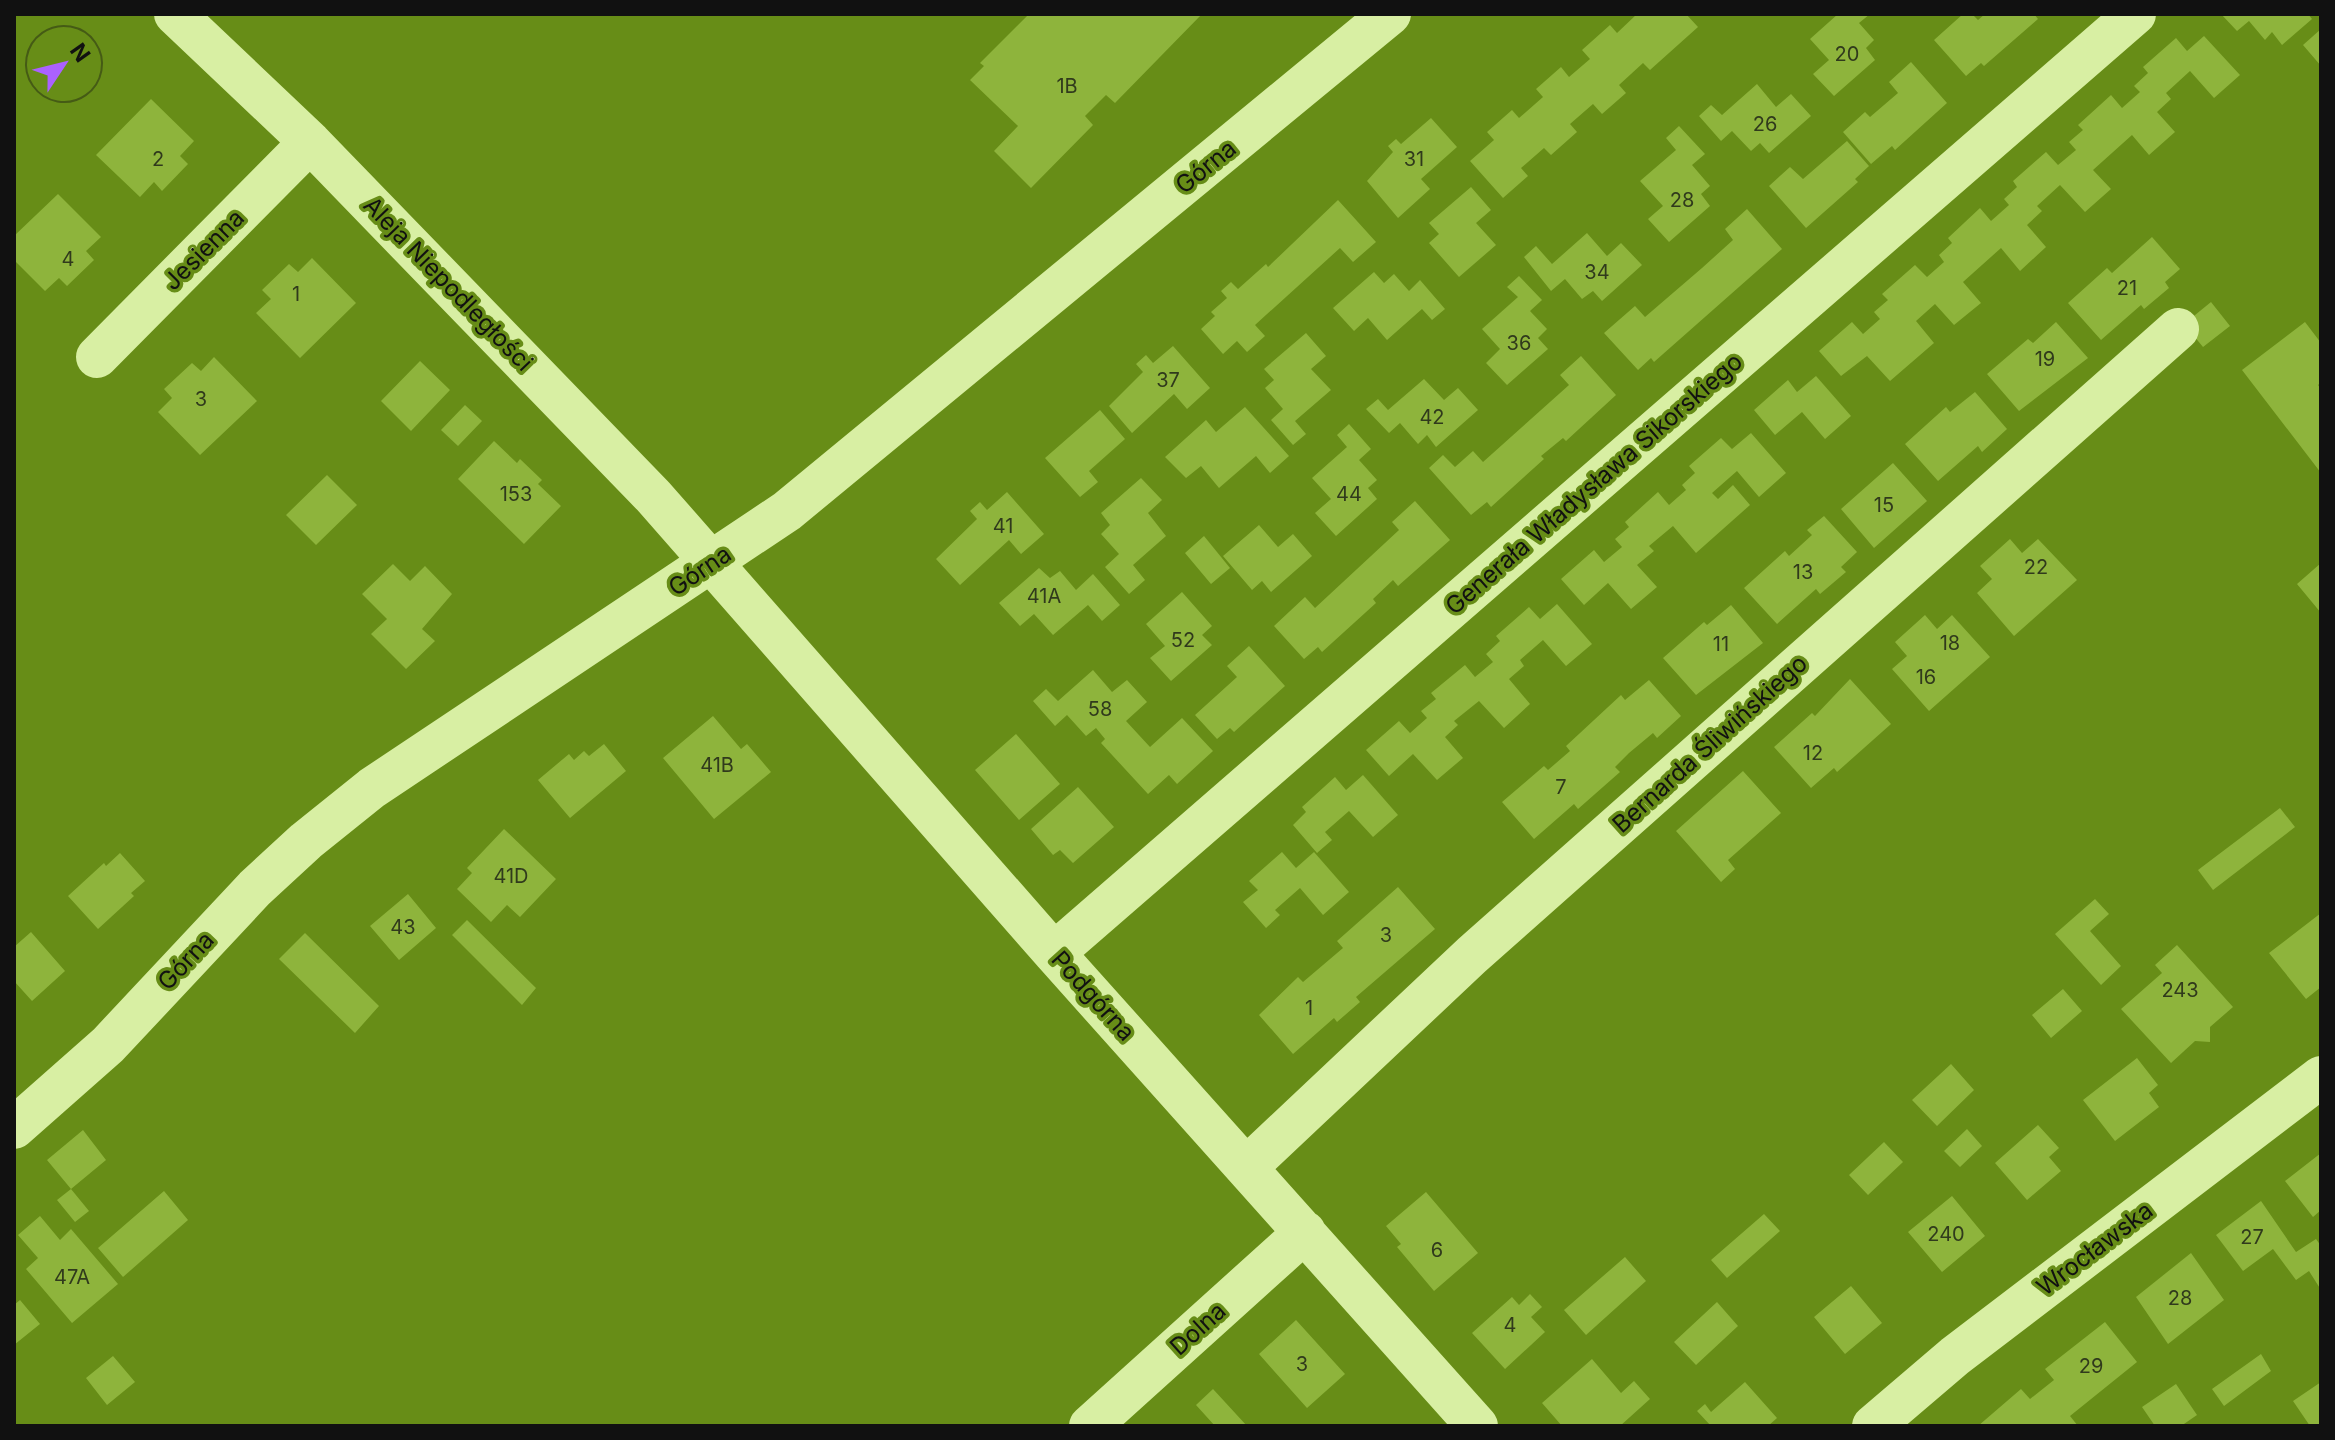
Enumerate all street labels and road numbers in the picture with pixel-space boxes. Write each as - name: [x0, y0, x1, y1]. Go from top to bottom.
- street label: Górna: [1170, 134, 1242, 200]
- street label: Aleja Niepodległości: [358, 190, 539, 377]
- street label: Jesienna: [157, 203, 250, 296]
- street label: Generała Władysława Sikorskiego: [1439, 347, 1748, 620]
- street label: Górna: [663, 539, 737, 602]
- street label: Bernarda Śliwińskiego: [1606, 649, 1813, 839]
- street label: Górna: [151, 925, 220, 996]
- street label: Podgórna: [1046, 945, 1141, 1046]
- street label: Wrocławska: [2031, 1196, 2158, 1302]
- street label: Dolna: [1164, 1296, 1232, 1361]

